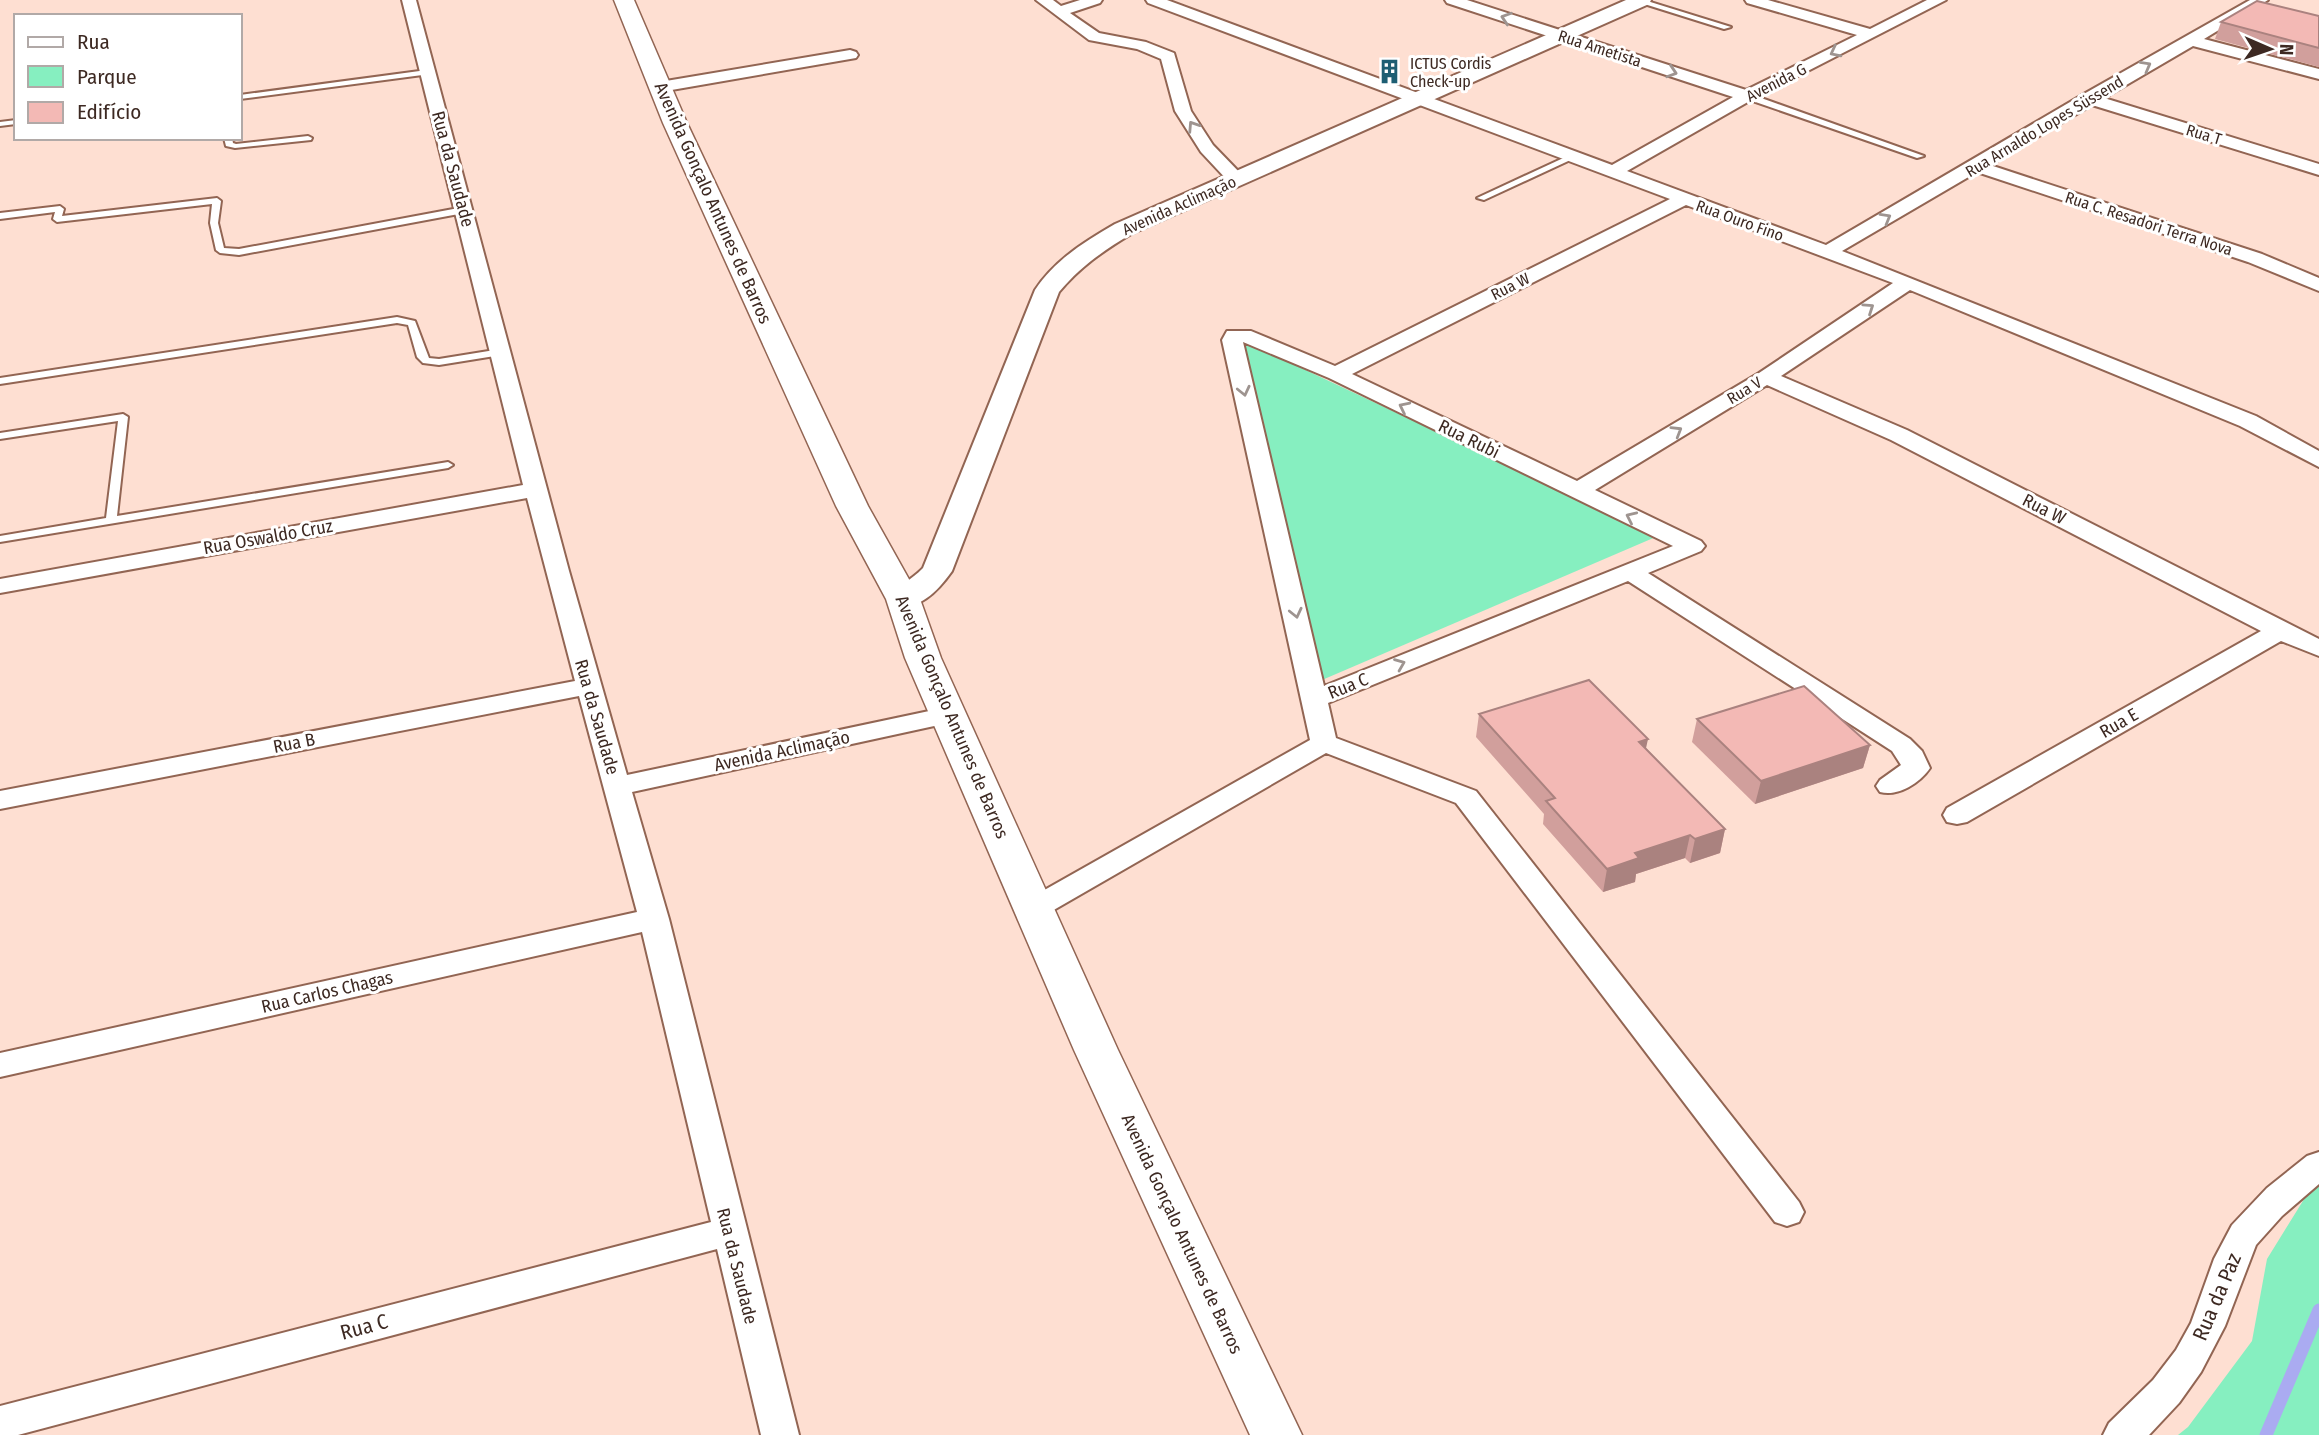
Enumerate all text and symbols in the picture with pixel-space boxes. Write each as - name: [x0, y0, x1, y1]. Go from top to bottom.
- one-way arrow: [1500, 11, 1512, 26]
- legend: [14, 14, 242, 140]
- north arrow: [2235, 14, 2305, 84]
- street label: Rua Ametista: [1556, 26, 1644, 71]
- text: Rua: [77, 29, 110, 55]
- text: N: [2275, 43, 2298, 56]
- one-way arrow: [1830, 44, 1842, 58]
- place label: ICTUS Cordis Check-up: [1410, 54, 1492, 91]
- building icon: ICTUS Cordis Check-up: [1376, 58, 1404, 86]
- street label: Avenida G: [1743, 59, 1810, 106]
- one-way arrow: [2138, 61, 2151, 74]
- one-way arrow: [1666, 63, 1678, 78]
- text: Parque: [77, 64, 137, 90]
- street label: Rua Arnaldo Lopes Süssend: [1962, 72, 2127, 181]
- street label: Avenida Gonçalo Antunes de Barros: [650, 79, 776, 327]
- text: Edifício: [77, 99, 141, 125]
- street label: Rua da Saudade: [427, 109, 479, 229]
- street label: Rua T: [2184, 120, 2224, 149]
- one-way arrow: [1189, 121, 1201, 134]
- street label: Avenida Aclimação: [1119, 172, 1239, 239]
- street label: Rua C. Resadori Terra Nova: [2063, 187, 2235, 260]
- street label: Rua Ouro Fino: [1693, 196, 1786, 245]
- one-way arrow: [1879, 213, 1891, 226]
- street label: Rua W: [1488, 269, 1533, 304]
- one-way arrow: [1861, 304, 1874, 316]
- street label: Rua V: [1724, 372, 1766, 408]
- one-way arrow: [1236, 385, 1250, 397]
- one-way arrow: [1399, 401, 1411, 415]
- street label: Rua Rubi: [1435, 415, 1503, 463]
- one-way arrow: [1669, 426, 1682, 439]
- street label: Rua W: [2019, 489, 2070, 529]
- one-way arrow: [1626, 511, 1638, 525]
- street label: Rua Oswaldo Cruz: [202, 515, 334, 559]
- street label: Avenida Gonçalo Antunes de Barros: [891, 592, 1013, 842]
- one-way arrow: [1287, 607, 1302, 619]
- street label: Rua da Saudade: [570, 657, 624, 777]
- one-way arrow: [1393, 659, 1405, 673]
- street label: Rua C: [1325, 668, 1371, 704]
- street label: Rua E: [2096, 703, 2142, 743]
- street label: Avenida Aclimação: [712, 726, 852, 776]
- street label: Rua B: [271, 728, 317, 758]
- street label: Rua Carlos Chagas: [259, 966, 395, 1018]
- street label: Avenida Gonçalo Antunes de Barros: [1117, 1111, 1247, 1358]
- street label: Rua da Saudade: [712, 1206, 762, 1327]
- street label: Rua da Paz: [2187, 1249, 2247, 1345]
- street label: Rua C: [337, 1308, 391, 1346]

